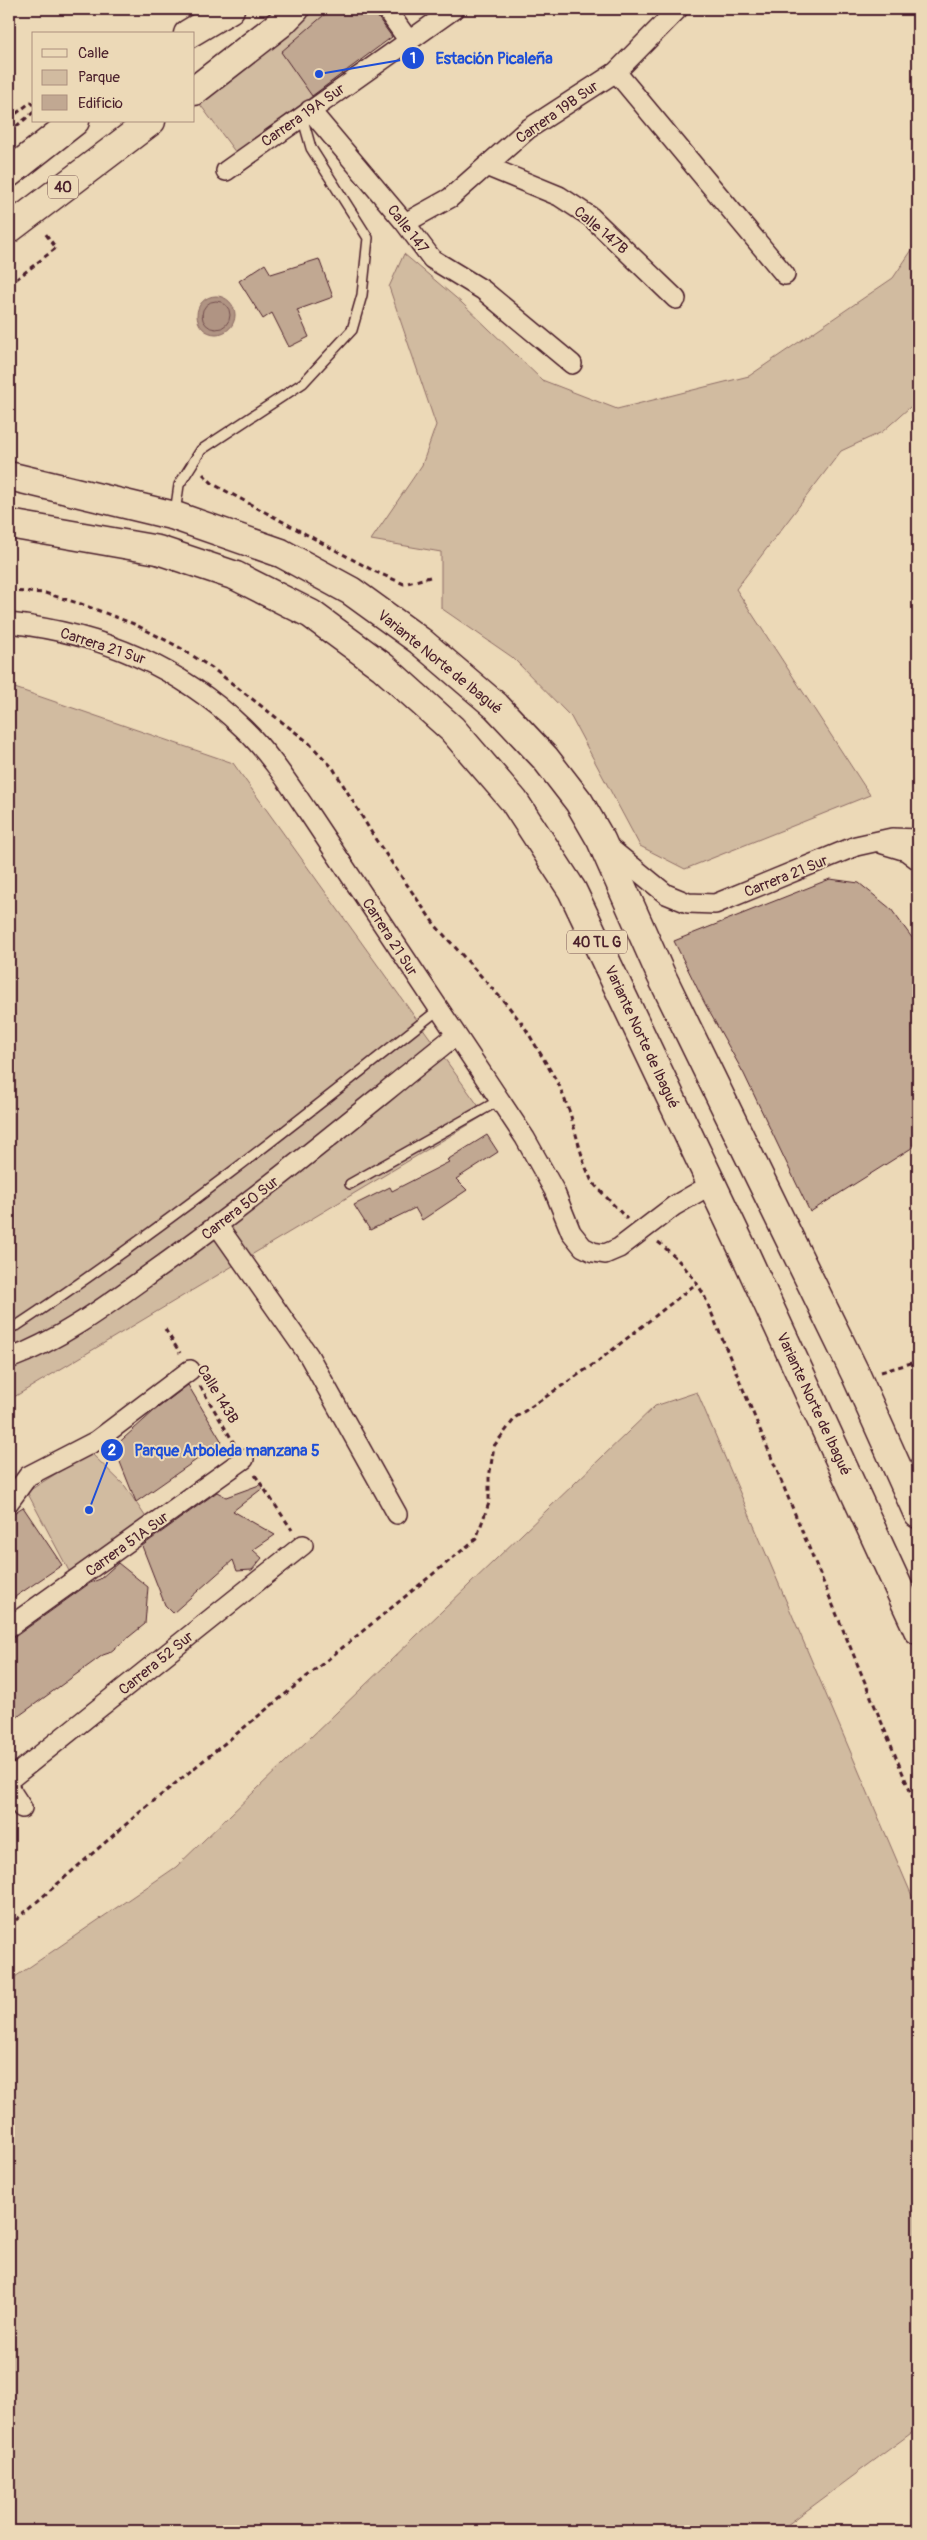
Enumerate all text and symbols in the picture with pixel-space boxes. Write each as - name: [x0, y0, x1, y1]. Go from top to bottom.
- legend: [32, 32, 195, 122]
- callout: Estación Picaleña: [400, 43, 562, 74]
- text: Calle: [78, 44, 109, 63]
- text: 1: [410, 49, 416, 68]
- text: Estación Picaleña: [435, 49, 553, 69]
- text: Parque: [78, 68, 121, 87]
- street label: Carrera 19B Sur: [512, 77, 603, 148]
- street label: Carrera 19A Sur: [258, 79, 349, 151]
- text: Edificio: [78, 94, 123, 113]
- road number: 40: [48, 176, 78, 198]
- street label: Calle 147: [383, 201, 433, 257]
- street label: Calle 147B: [570, 202, 632, 259]
- street label: Variante Norte de Ibagué: [373, 606, 506, 719]
- street label: Carrera 21 Sur: [58, 624, 149, 669]
- street label: Carrera 21 Sur: [741, 851, 831, 902]
- street label: Carrera 21 Sur: [357, 895, 422, 980]
- road number: 40 TL G: [567, 930, 627, 954]
- street label: Variante Norte de Ibagué: [600, 963, 683, 1112]
- street label: Carrera 50 Sur: [198, 1172, 283, 1244]
- street label: Variante Norte de Ibagué: [772, 1330, 855, 1479]
- street label: Calle 143B: [193, 1361, 243, 1427]
- callout: Parque Arboleda manzana 5: [100, 1435, 330, 1466]
- text: 2: [108, 1441, 116, 1460]
- text: Parque Arboleda manzana 5: [134, 1441, 320, 1461]
- street label: Carrera 51A Sur: [82, 1507, 173, 1581]
- street label: Carrera 52 Sur: [115, 1627, 198, 1699]

